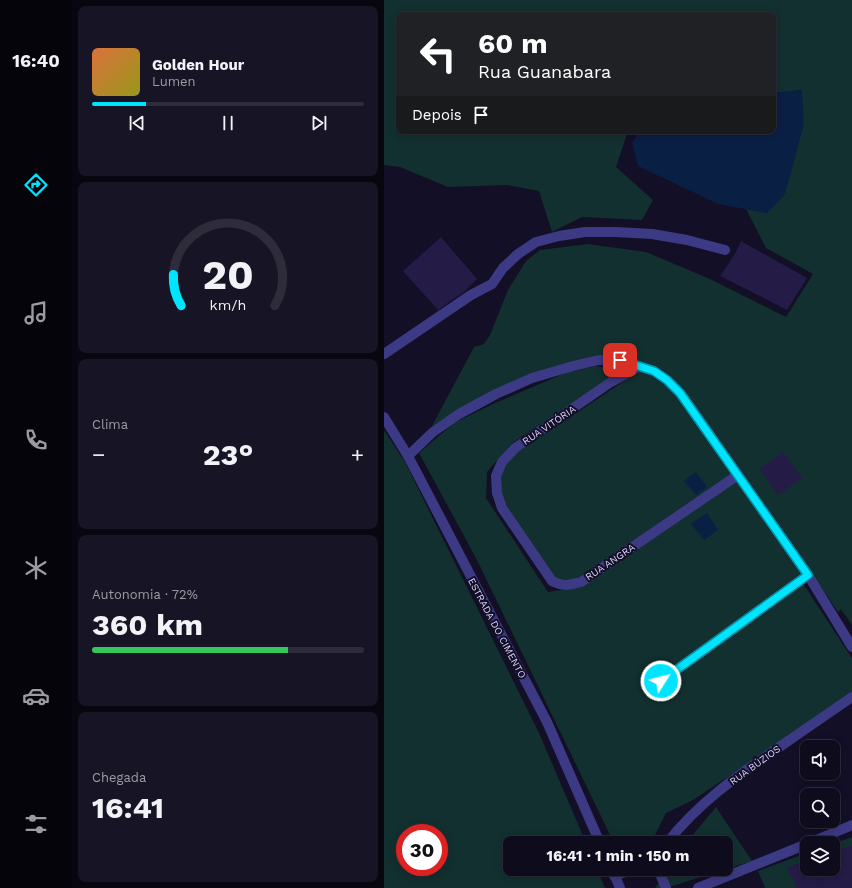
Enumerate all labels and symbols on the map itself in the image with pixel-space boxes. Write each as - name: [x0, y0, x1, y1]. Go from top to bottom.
- pin: [603, 343, 637, 377]
- street label: RUA VITÓRIA: [520, 403, 578, 447]
- street label: RUA ANGRA: [583, 541, 637, 583]
- street label: ESTRADA DO CIMENTO: [466, 576, 528, 680]
- position arrow: [640, 660, 682, 702]
- street label: RUA BÚZIOS: [728, 743, 782, 787]
- speed limit sign: 30: [396, 824, 448, 876]

